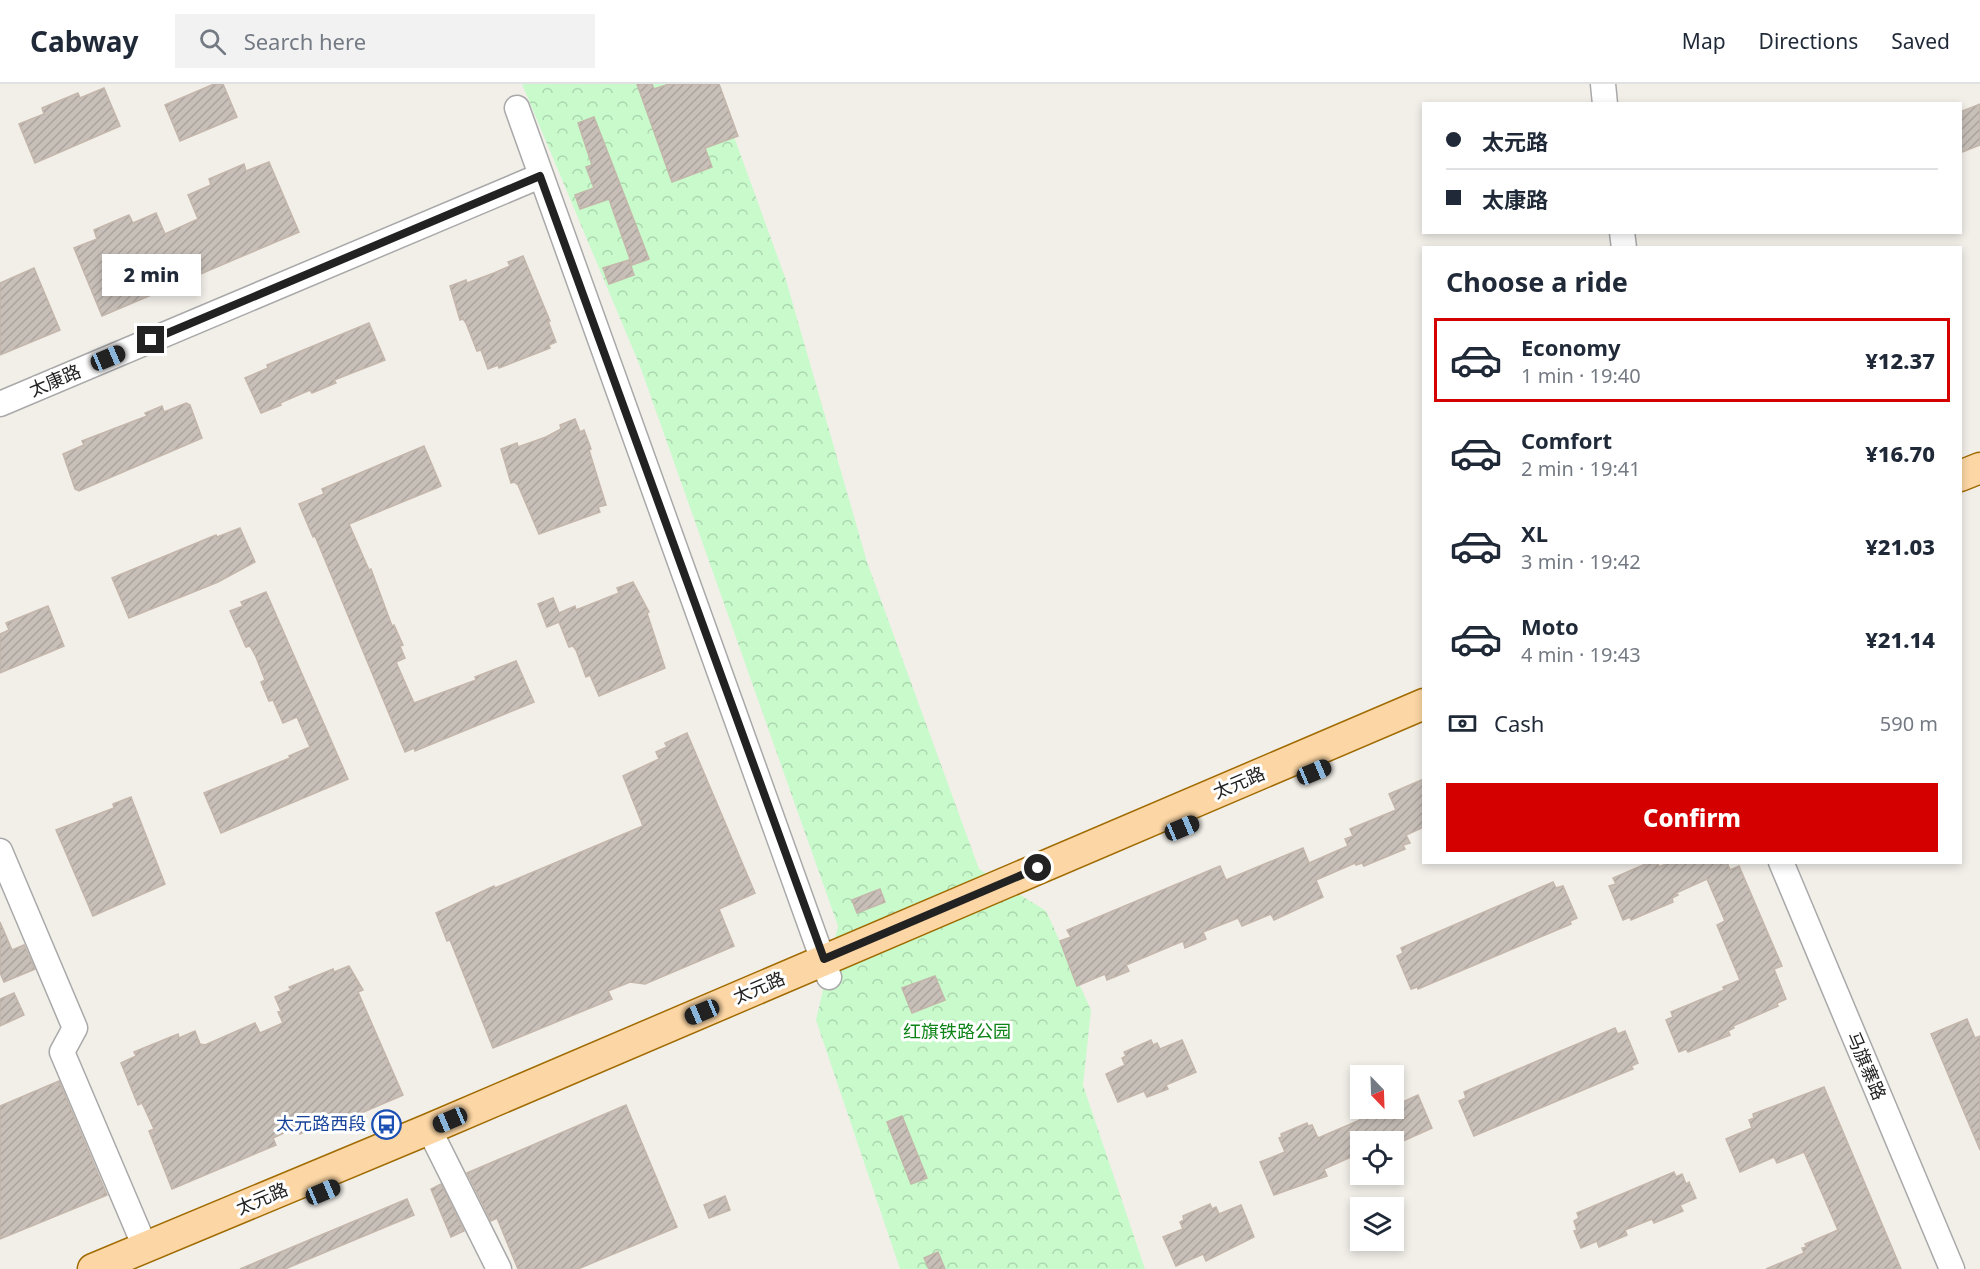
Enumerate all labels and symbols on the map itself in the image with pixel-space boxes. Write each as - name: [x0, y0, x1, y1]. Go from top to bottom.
- callout: 2 min: [102, 253, 201, 295]
- route end: [137, 326, 164, 353]
- car: [88, 343, 128, 373]
- street label: 太康路: [25, 358, 84, 402]
- car: [1294, 757, 1334, 787]
- street label: 太元路: [1209, 760, 1268, 804]
- car: [1162, 813, 1202, 843]
- route start: [1024, 854, 1051, 881]
- street label: 太元路: [729, 965, 788, 1009]
- car: [682, 997, 722, 1027]
- park label: 红旗铁路公园: [903, 1019, 1011, 1043]
- street label: 马旗寨路: [1842, 1028, 1892, 1103]
- north arrow: [1350, 1065, 1404, 1119]
- car: [430, 1105, 470, 1135]
- bus stop icon: 太元路西段: [371, 1108, 403, 1140]
- place label: 太元路西段: [276, 1111, 366, 1135]
- street label: 太元路: [232, 1176, 291, 1220]
- car: [303, 1177, 343, 1207]

